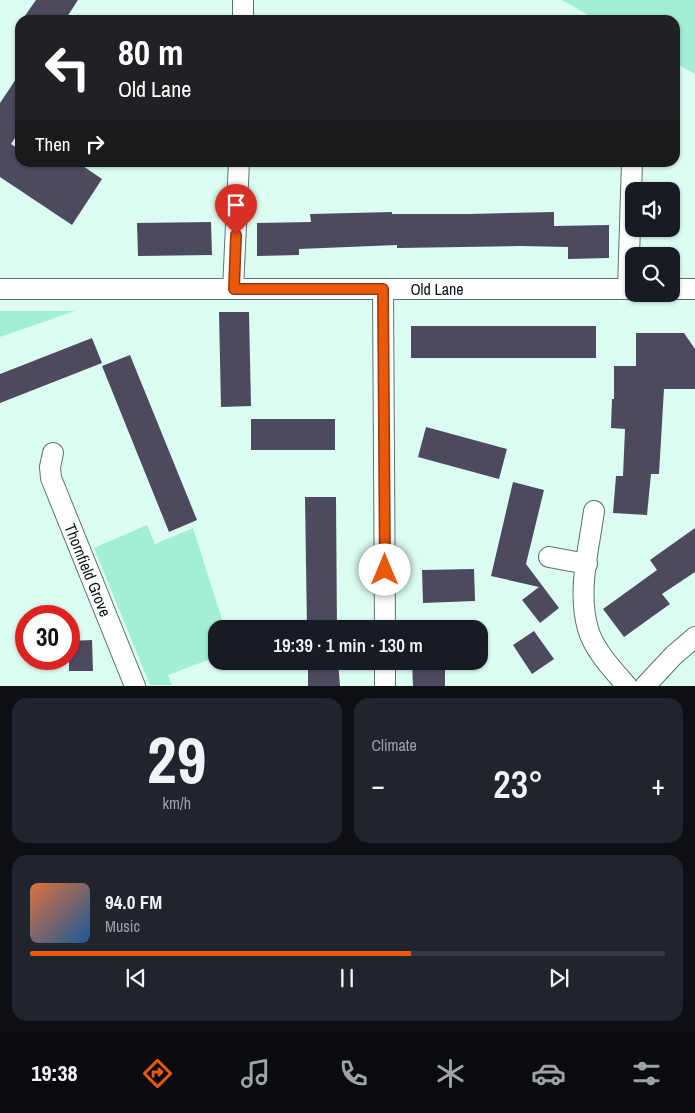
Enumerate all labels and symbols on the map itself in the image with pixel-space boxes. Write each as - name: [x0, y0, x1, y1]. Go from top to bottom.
- pin: [215, 184, 257, 235]
- street label: Old Lane: [410, 278, 464, 300]
- street label: Thornfield Grove: [59, 520, 117, 620]
- position arrow: [358, 543, 410, 595]
- speed limit sign: 30: [15, 605, 80, 670]

